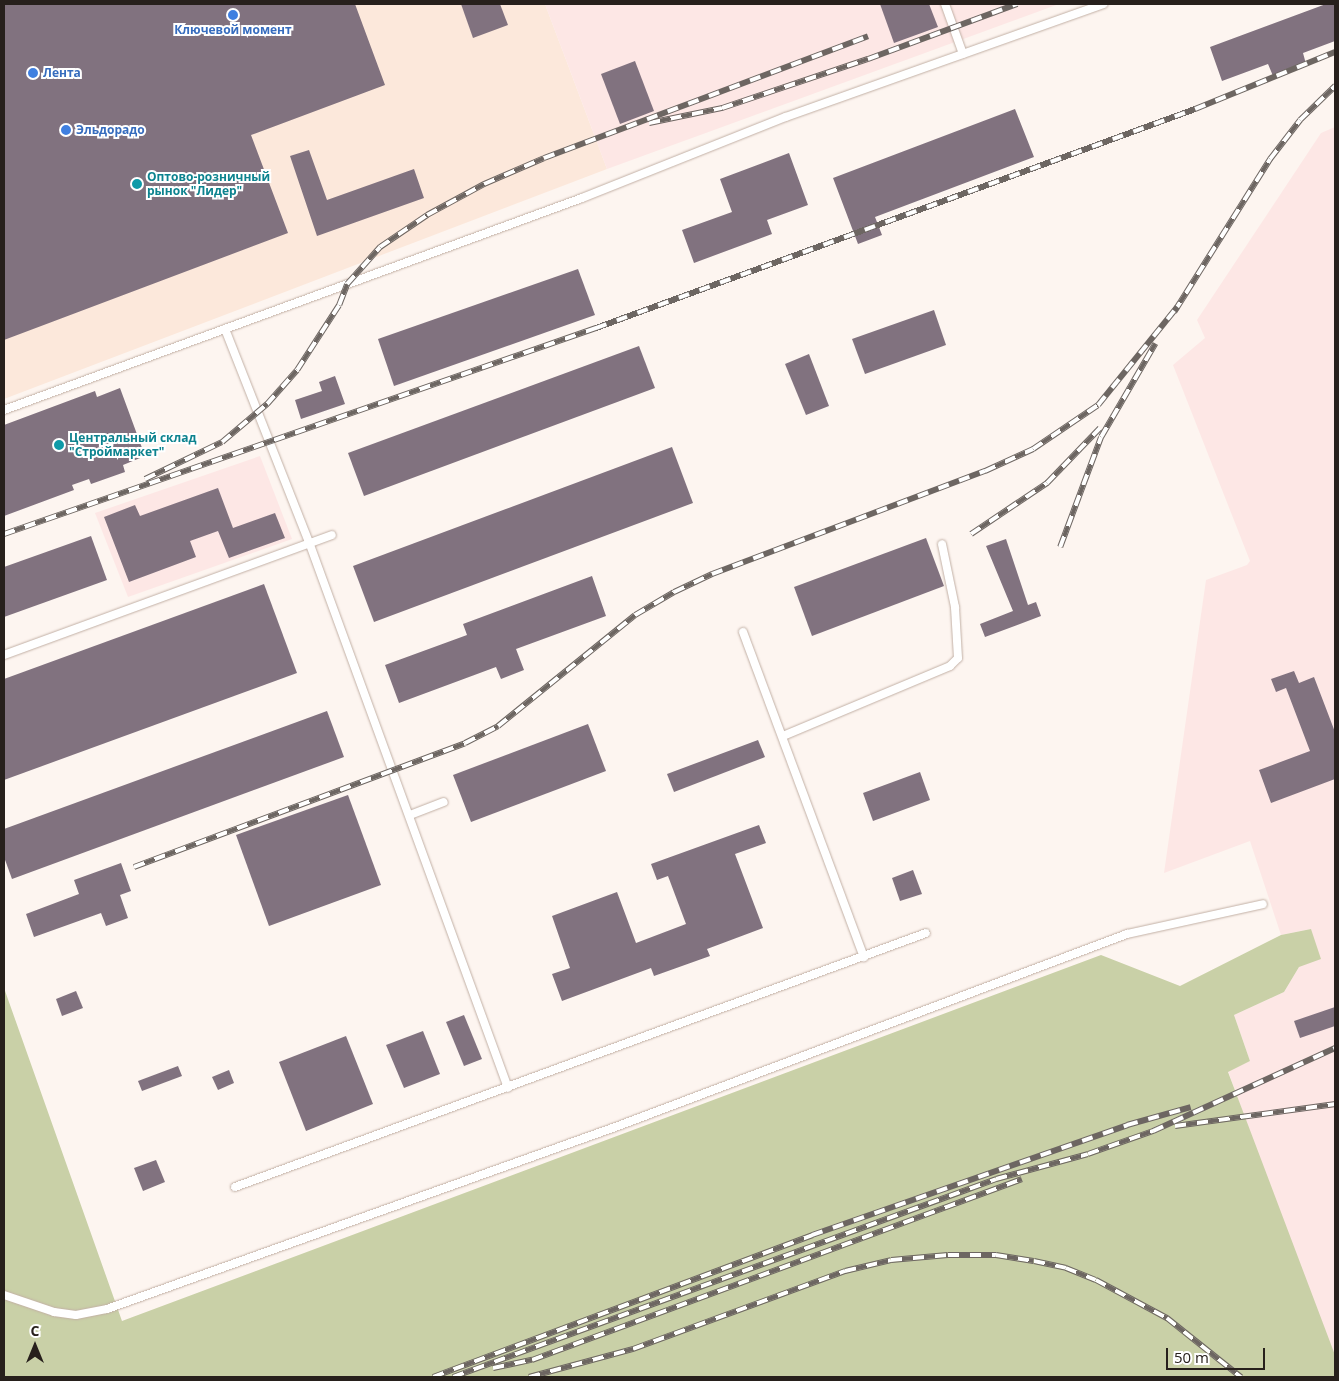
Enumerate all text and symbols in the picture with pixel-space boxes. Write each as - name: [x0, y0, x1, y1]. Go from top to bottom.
- marker: Ключевой момент: [227, 9, 239, 21]
- place label: Ключевой момент: [174, 23, 292, 37]
- place label: Лента: [43, 66, 81, 80]
- marker: Лента: [27, 67, 39, 79]
- place label: Эльдорадо: [76, 123, 145, 137]
- marker: Эльдорадо: [60, 124, 72, 136]
- place label: Оптово-розничный рынок "Лидер": [147, 170, 270, 198]
- marker: Оптово-розничный рынок "Лидер": [131, 178, 143, 190]
- place label: Центральный склад "Строймаркет": [69, 431, 196, 459]
- marker: Центральный склад "Строймаркет": [53, 439, 65, 451]
- north arrow: [10, 1321, 60, 1371]
- text: С: [31, 1321, 39, 1340]
- scale bar: [1169, 1338, 1268, 1370]
- text: 50 m: [1174, 1347, 1209, 1367]

